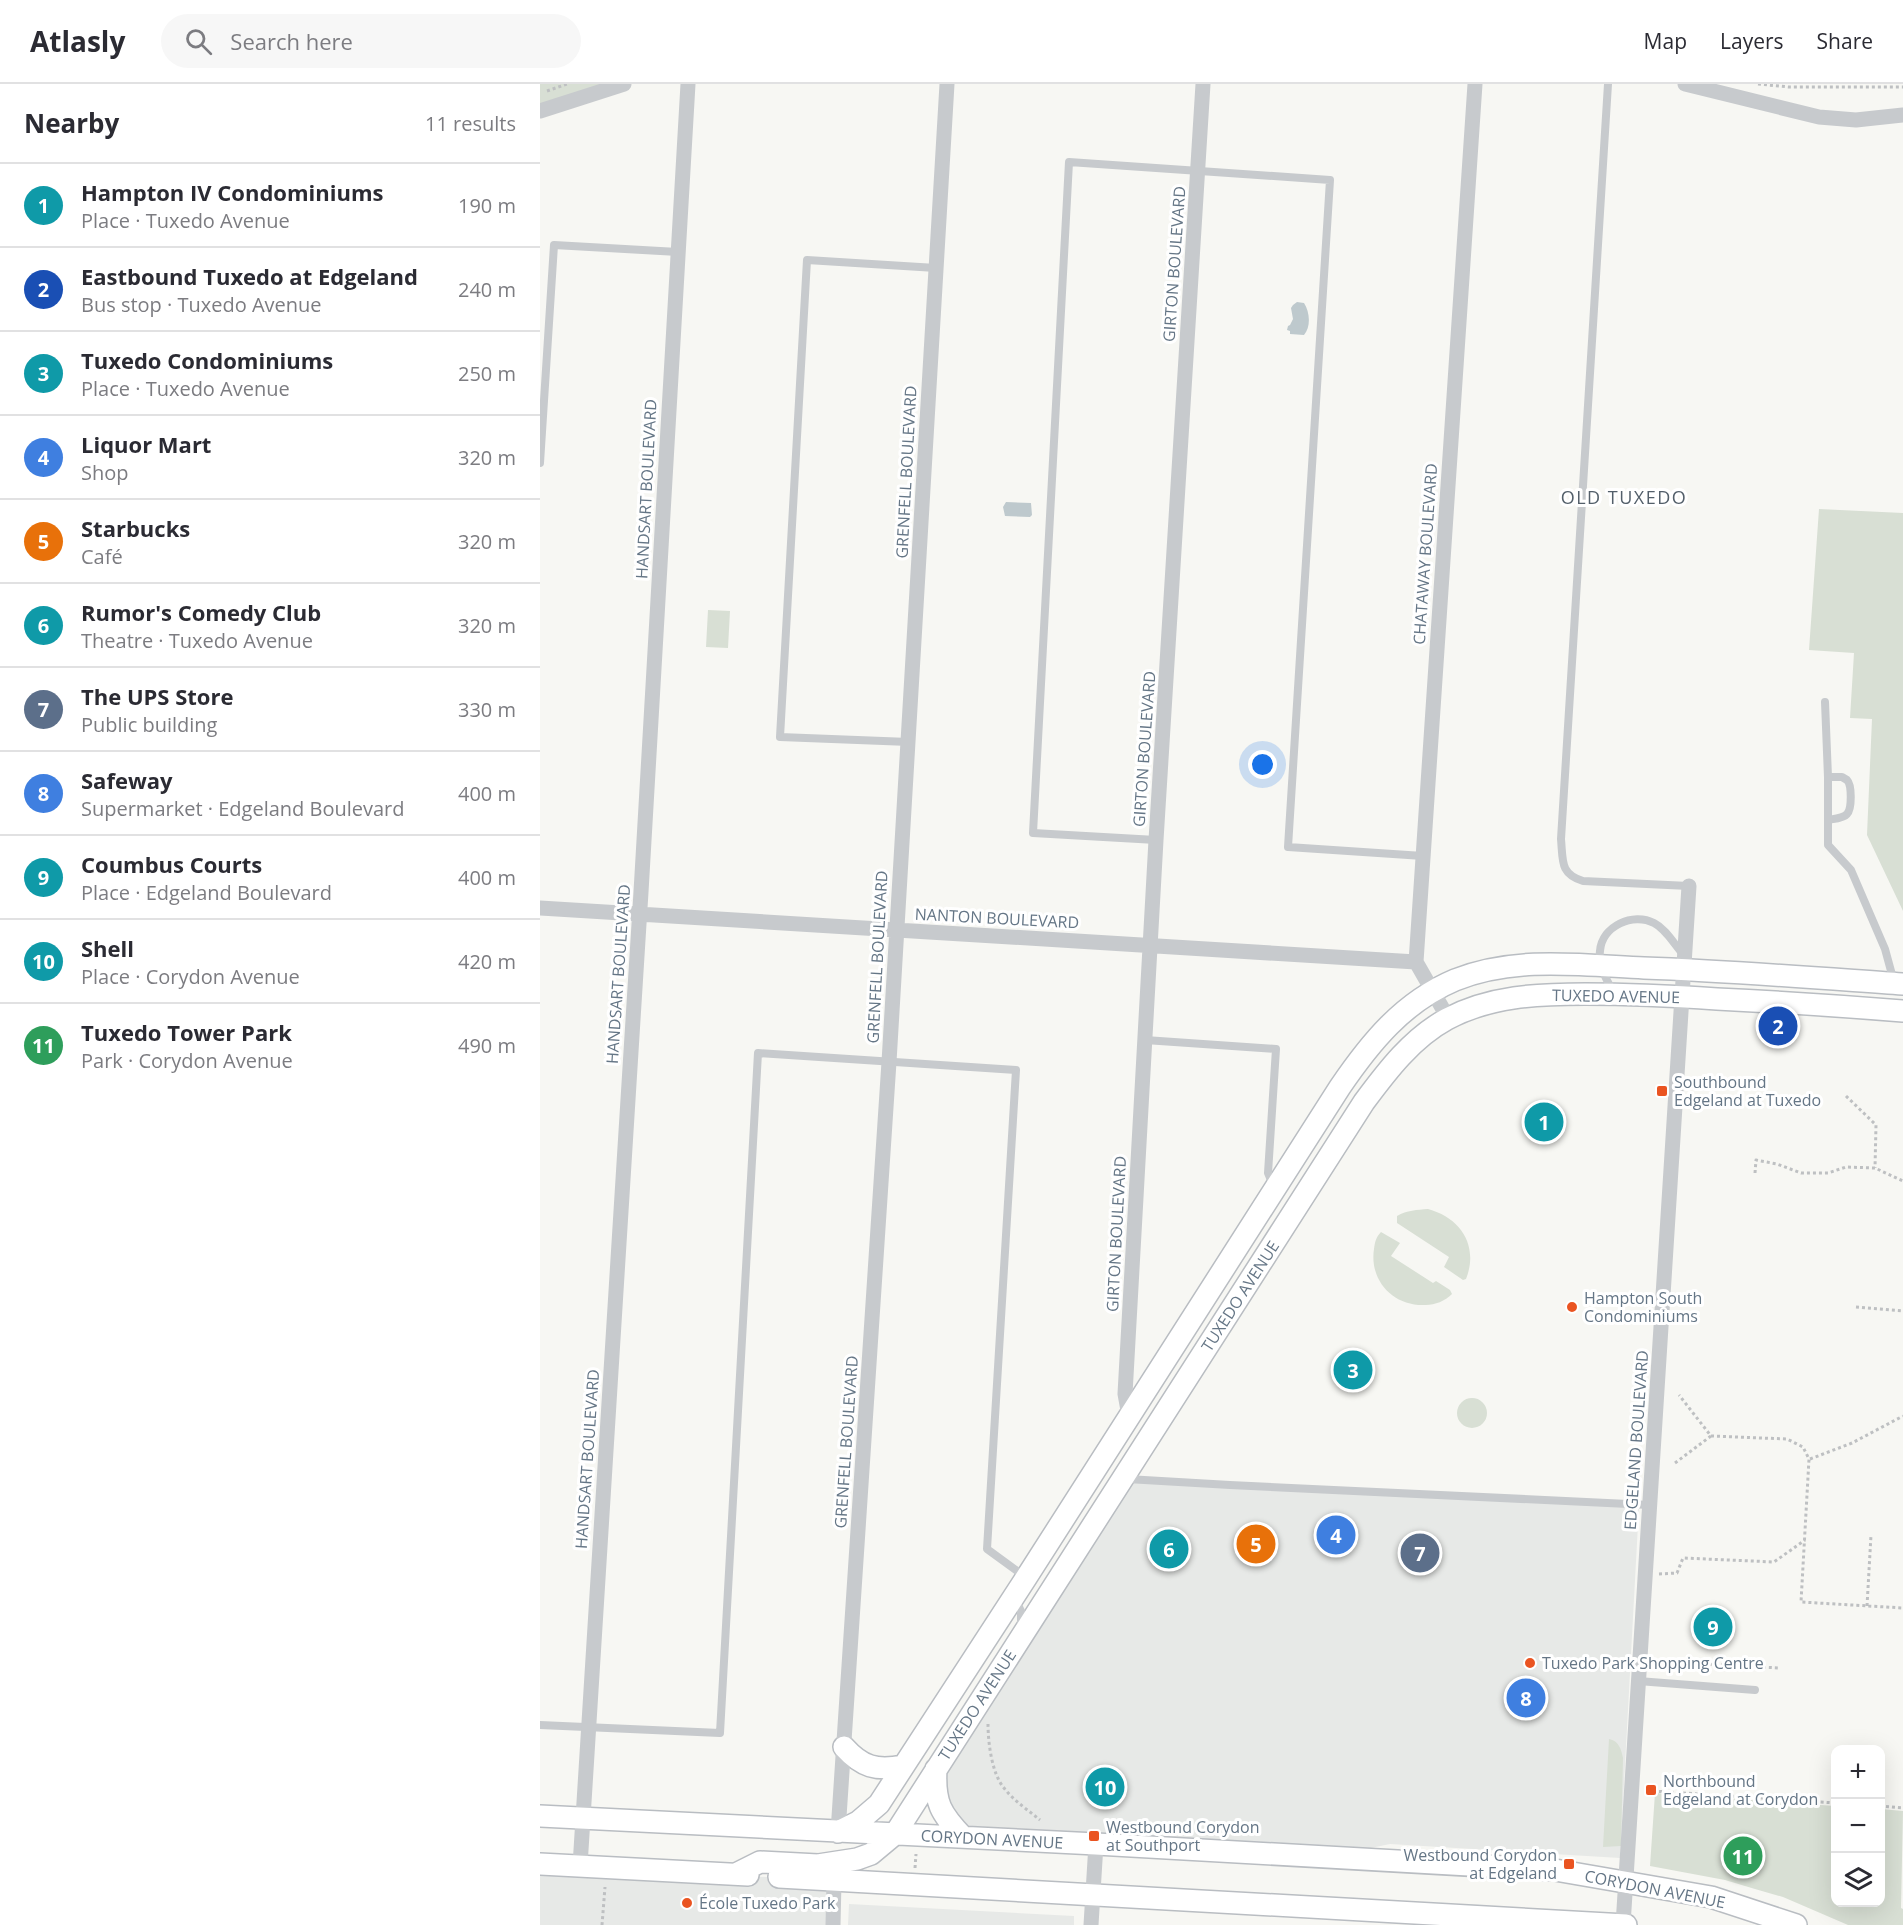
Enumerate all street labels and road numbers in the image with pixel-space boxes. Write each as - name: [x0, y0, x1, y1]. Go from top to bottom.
- street label: GIRTON BOULEVARD: [1158, 185, 1190, 343]
- street label: GRENFELL BOULEVARD: [890, 385, 922, 559]
- street label: HANDSART BOULEVARD: [630, 398, 662, 580]
- street label: CHATAWAY BOULEVARD: [1408, 463, 1442, 645]
- street label: GIRTON BOULEVARD: [1128, 670, 1160, 828]
- street label: GRENFELL BOULEVARD: [861, 870, 893, 1044]
- street label: HANDSART BOULEVARD: [601, 883, 635, 1065]
- street label: NANTON BOULEVARD: [914, 903, 1080, 933]
- street label: TUXEDO AVENUE: [1552, 984, 1680, 1008]
- street label: GIRTON BOULEVARD: [1101, 1155, 1131, 1313]
- street label: TUXEDO AVENUE: [1196, 1236, 1284, 1356]
- street label: EDGELAND BOULEVARD: [1619, 1349, 1653, 1531]
- street label: GRENFELL BOULEVARD: [829, 1355, 863, 1529]
- street label: HANDSART BOULEVARD: [570, 1368, 604, 1550]
- street label: TUXEDO AVENUE: [933, 1645, 1021, 1765]
- street label: CORYDON AVENUE: [920, 1824, 1064, 1854]
- street label: CORYDON AVENUE: [1583, 1865, 1727, 1913]

